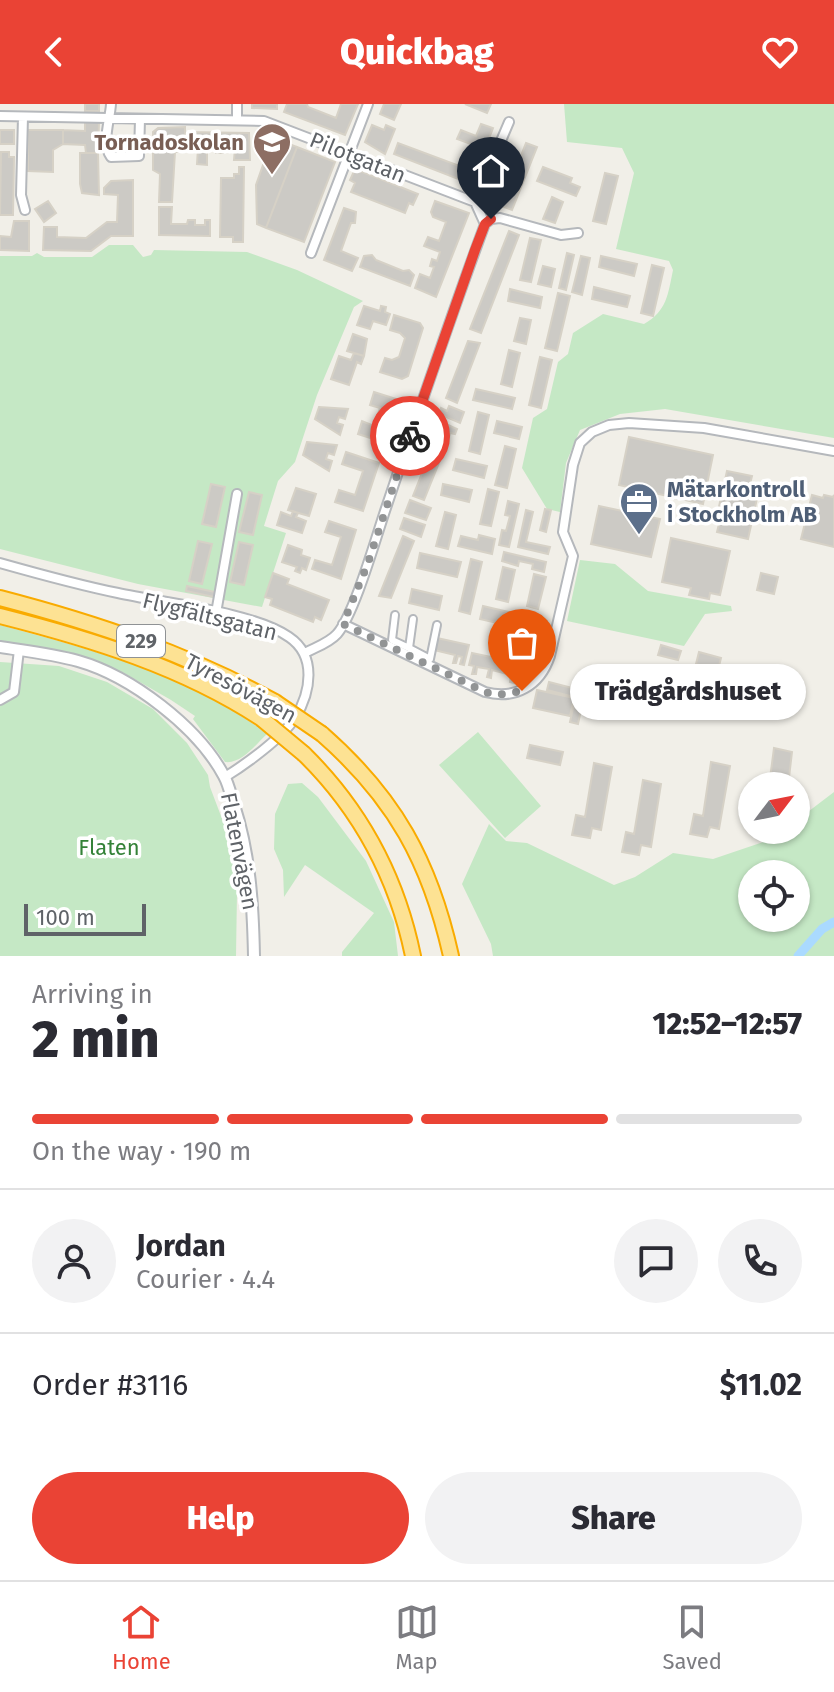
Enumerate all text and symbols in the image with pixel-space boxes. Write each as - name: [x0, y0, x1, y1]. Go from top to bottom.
- icon: back: [32, 30, 76, 74]
- text: Quickbag: [340, 30, 494, 74]
- icon: heart: [758, 30, 802, 74]
- school or university icon: Tornadoskolan: [251, 121, 293, 176]
- street label: Pilotgatan: [306, 126, 410, 189]
- place label: Tornadoskolan: [94, 129, 244, 156]
- pin: [457, 137, 525, 219]
- icon: home: [469, 149, 513, 193]
- courier: [370, 396, 450, 476]
- icon: bike: [388, 414, 432, 458]
- place label: Mätarkontroll i Stockholm AB: [667, 476, 817, 528]
- office icon: Mätarkontroll i Stockholm AB: [618, 481, 660, 536]
- street label: Flygfältsgatan: [140, 587, 280, 646]
- pin: [488, 609, 556, 691]
- icon: bag: [500, 621, 544, 665]
- road number: 229: [117, 625, 165, 657]
- street label: Tyresövägen: [180, 648, 301, 729]
- callout: Trädgårdshuset: [570, 663, 806, 719]
- text: Trädgårdshuset: [595, 676, 781, 707]
- north arrow: [738, 772, 810, 844]
- map controls: [738, 772, 810, 932]
- street label: Flatenvägen: [215, 790, 264, 912]
- park label: Flaten: [78, 834, 140, 861]
- button: locate: [738, 860, 810, 932]
- scale bar: [24, 900, 146, 936]
- text: 100 m: [36, 904, 95, 931]
- text: Arriving in: [32, 979, 153, 1010]
- text: 12:52–12:57: [652, 1006, 802, 1042]
- text: 2 min: [32, 1008, 159, 1071]
- text: On the way · 190 m: [32, 1136, 251, 1167]
- button: person: [32, 1219, 116, 1303]
- button: chat: [614, 1219, 698, 1303]
- button: phone: [718, 1219, 802, 1303]
- text: Jordan: [136, 1228, 226, 1264]
- text: Courier · 4.4: [136, 1264, 275, 1295]
- text: Order #3116: [32, 1367, 188, 1403]
- text: $11.02: [720, 1367, 802, 1403]
- button: Help: [32, 1472, 409, 1564]
- button: Share: [425, 1472, 802, 1564]
- tab: Home: [112, 1600, 171, 1675]
- tab: Map: [395, 1600, 439, 1675]
- tab: Saved: [663, 1600, 722, 1675]

